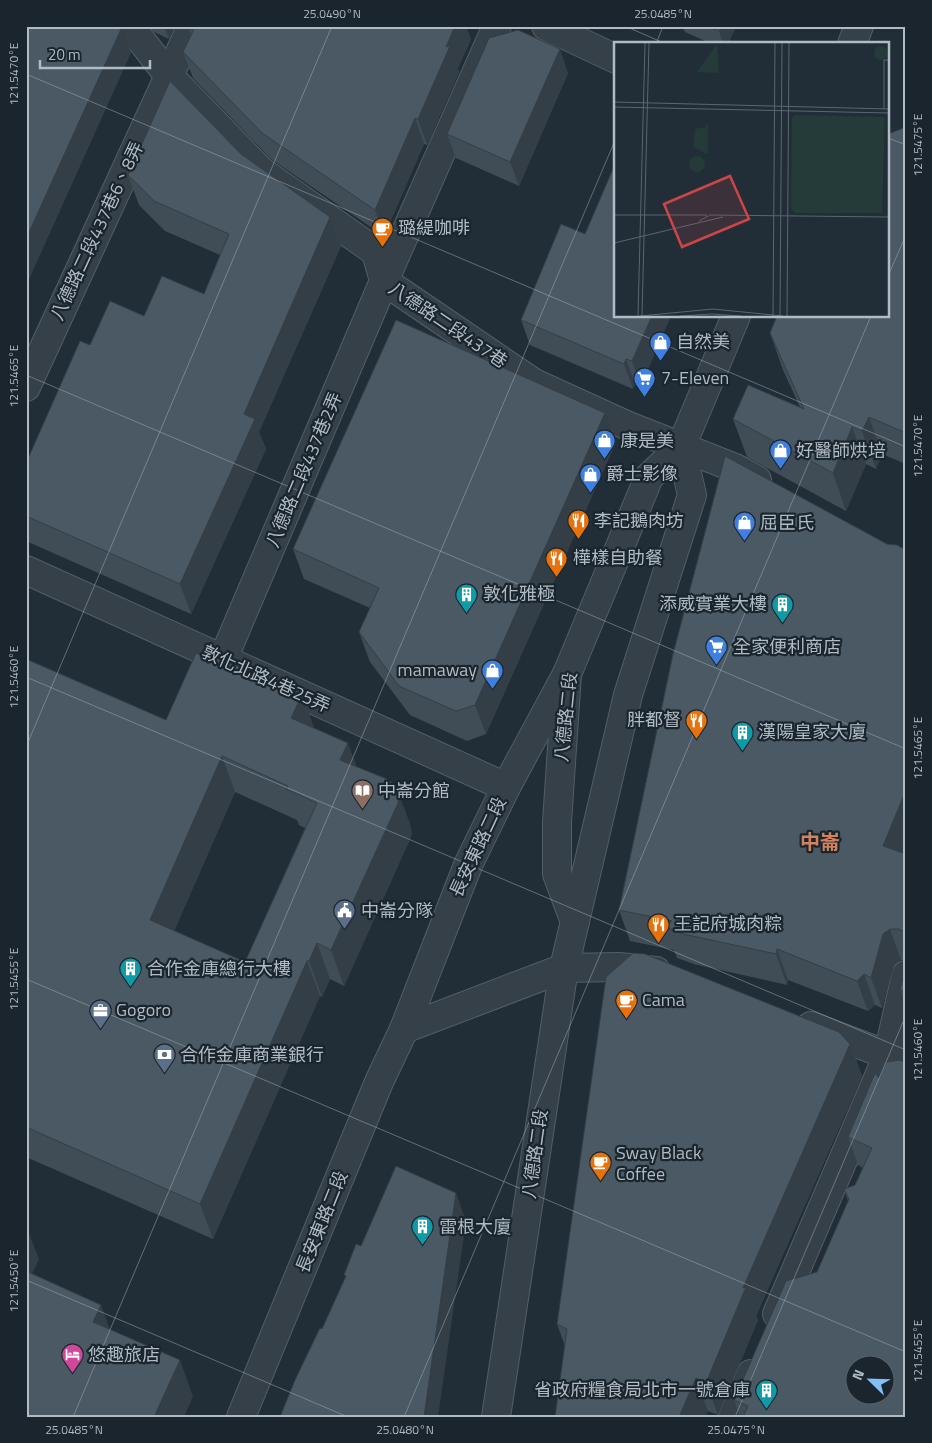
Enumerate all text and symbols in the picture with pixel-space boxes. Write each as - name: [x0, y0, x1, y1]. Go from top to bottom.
- text: 25.0490°N: [303, 4, 361, 23]
- text: 25.0485°N: [634, 4, 692, 23]
- scale bar: [40, 38, 150, 70]
- text: 121.5470°E: [4, 42, 23, 106]
- inset map: [614, 42, 890, 318]
- text: 20 m: [48, 43, 81, 66]
- text: 121.5475°E: [908, 113, 927, 177]
- street label: 八德路二段437巷6、8弄: [43, 137, 150, 325]
- place label: 璐緹咖啡: [398, 214, 470, 241]
- cafe icon: 璐緹咖啡: [370, 216, 394, 247]
- street label: 八德路二段437巷: [383, 275, 513, 374]
- place label: 自然美: [676, 328, 730, 355]
- shop icon: 自然美: [648, 330, 672, 361]
- text: 121.5465°E: [4, 344, 23, 408]
- place label: 7-Eleven: [661, 364, 729, 391]
- supermarket icon: 7-Eleven: [633, 366, 657, 397]
- street label: 八德路二段437巷2弄: [259, 388, 348, 552]
- text: 121.5470°E: [908, 414, 927, 478]
- place label: 康是美: [620, 427, 674, 454]
- shop icon: 康是美: [592, 429, 616, 460]
- place label: 好醫師烘培: [796, 437, 886, 464]
- shop icon: 好醫師烘培: [768, 439, 792, 470]
- place label: 爵士影像: [606, 460, 678, 487]
- shop icon: 爵士影像: [578, 462, 602, 493]
- place label: 李記鵝肉坊: [594, 507, 684, 534]
- restaurant icon: 李記鵝肉坊: [566, 509, 590, 540]
- place label: 屈臣氏: [760, 509, 814, 536]
- shop icon: 屈臣氏: [732, 511, 756, 542]
- place label: 樺樣自助餐: [573, 544, 663, 571]
- restaurant icon: 樺樣自助餐: [545, 546, 569, 577]
- place label: 敦化雅極: [483, 580, 555, 607]
- building icon: 敦化雅極: [455, 582, 479, 613]
- place label: 添威實業大樓: [659, 590, 767, 617]
- building icon: 添威實業大樓: [771, 592, 795, 623]
- place label: 全家便利商店: [733, 633, 841, 660]
- supermarket icon: 全家便利商店: [705, 635, 729, 666]
- street label: 敦化北路4巷25弄: [198, 638, 335, 719]
- text: 121.5460°E: [4, 645, 23, 709]
- place label: mamaway: [398, 656, 477, 683]
- shop icon: mamaway: [481, 658, 505, 689]
- street label: 八德路二段: [547, 671, 584, 763]
- place label: 胖都督: [627, 706, 681, 733]
- restaurant icon: 胖都督: [685, 708, 709, 739]
- text: 121.5465°E: [908, 716, 927, 780]
- place label: 漢陽皇家大廈: [758, 718, 866, 745]
- building icon: 漢陽皇家大廈: [730, 720, 754, 751]
- place label: 中崙分館: [378, 777, 450, 804]
- library icon: 中崙分館: [350, 779, 374, 810]
- street label: 長安東路二段: [442, 792, 513, 901]
- district label: 中崙: [800, 826, 840, 857]
- place label: 中崙分隊: [361, 897, 433, 924]
- public building icon: 中崙分隊: [333, 899, 357, 930]
- place label: 王記府城肉粽: [674, 910, 782, 937]
- restaurant icon: 王記府城肉粽: [646, 912, 670, 943]
- text: 121.5455°E: [4, 947, 23, 1011]
- place label: 合作金庫總行大樓: [147, 955, 291, 982]
- building icon: 合作金庫總行大樓: [119, 957, 143, 988]
- place label: Cama: [642, 986, 685, 1013]
- cafe icon: Cama: [614, 988, 638, 1019]
- place label: Gogoro: [116, 996, 171, 1023]
- office icon: Gogoro: [88, 998, 112, 1029]
- text: 121.5460°E: [908, 1018, 927, 1082]
- place label: 合作金庫商業銀行: [180, 1041, 324, 1068]
- bank icon: 合作金庫商業銀行: [152, 1043, 176, 1074]
- street label: 八德路二段: [515, 1107, 554, 1200]
- place label: Sway Black Coffee: [616, 1139, 702, 1187]
- cafe icon: Sway Black Coffee: [588, 1151, 612, 1182]
- street label: 長安東路二段: [289, 1167, 354, 1277]
- place label: 雷根大廈: [439, 1213, 511, 1240]
- building icon: 雷根大廈: [411, 1215, 435, 1246]
- text: 121.5450°E: [4, 1249, 23, 1313]
- text: 121.5455°E: [908, 1319, 927, 1383]
- place label: 悠趣旅店: [88, 1341, 160, 1368]
- hotel icon: 悠趣旅店: [60, 1343, 84, 1374]
- north arrow: [844, 1356, 894, 1406]
- text: N: [846, 1366, 869, 1383]
- place label: 省政府糧食局北市一號倉庫: [534, 1376, 750, 1403]
- building icon: 省政府糧食局北市一號倉庫: [754, 1378, 778, 1409]
- text: 25.0485°N: [45, 1420, 103, 1439]
- text: 25.0480°N: [376, 1420, 434, 1439]
- text: 25.0475°N: [707, 1420, 765, 1439]

